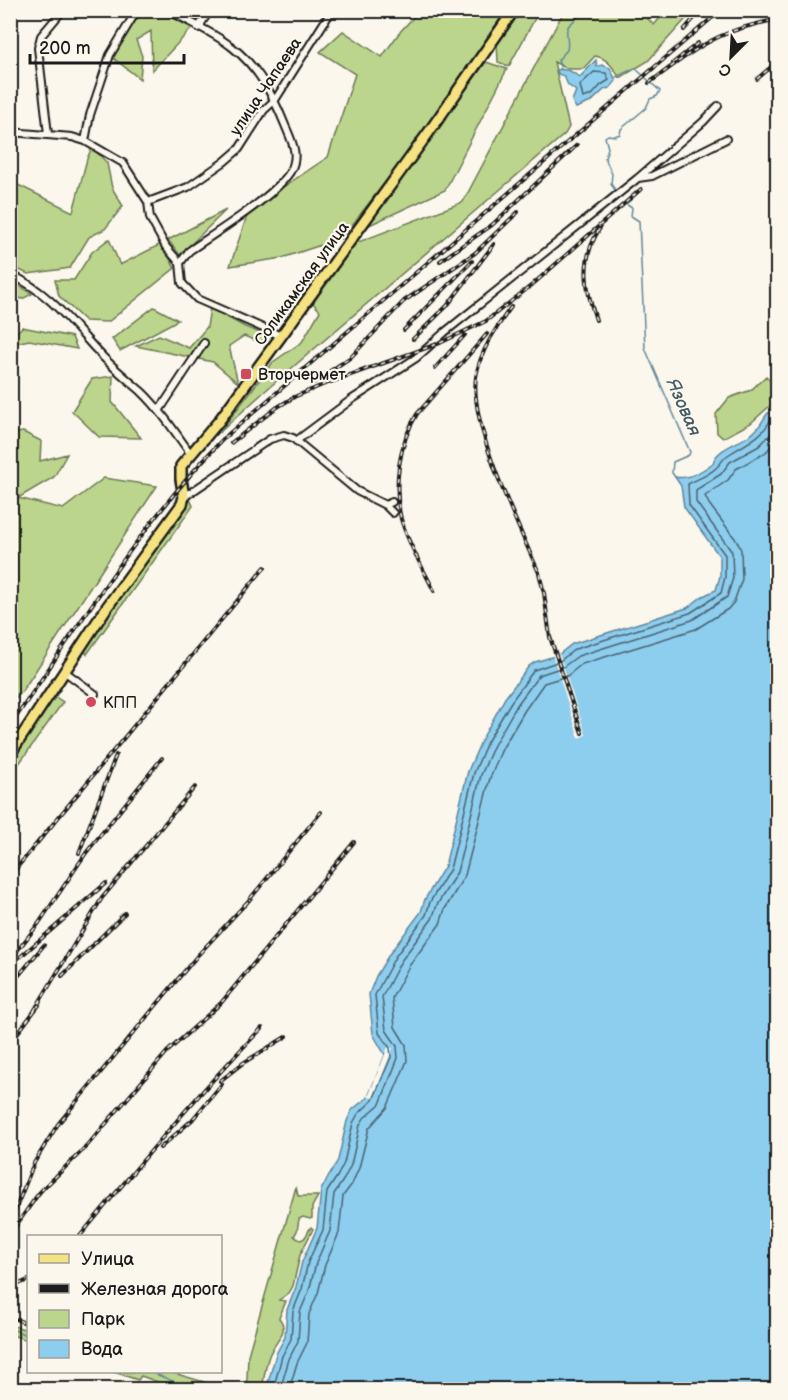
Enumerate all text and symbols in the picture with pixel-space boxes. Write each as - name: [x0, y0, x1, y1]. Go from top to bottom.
- scale bar: [30, 27, 184, 65]
- north arrow: [701, 27, 761, 87]
- street label: улица Чапаева: [226, 34, 306, 139]
- text: 200 m: [39, 38, 91, 59]
- text: С: [717, 58, 734, 80]
- street label: Соликамская улица: [251, 218, 354, 349]
- place label: Вторчермет: [258, 366, 346, 385]
- marker: Вторчермет: [239, 367, 253, 381]
- water label: Язовая: [661, 374, 706, 439]
- place label: КПП: [103, 694, 137, 713]
- marker: КПП: [84, 695, 98, 709]
- legend: [27, 1235, 222, 1373]
- text: Улица: [81, 1249, 135, 1270]
- text: Железная дорога: [81, 1279, 229, 1300]
- text: Парк: [81, 1309, 125, 1330]
- text: Вода: [81, 1339, 123, 1360]

